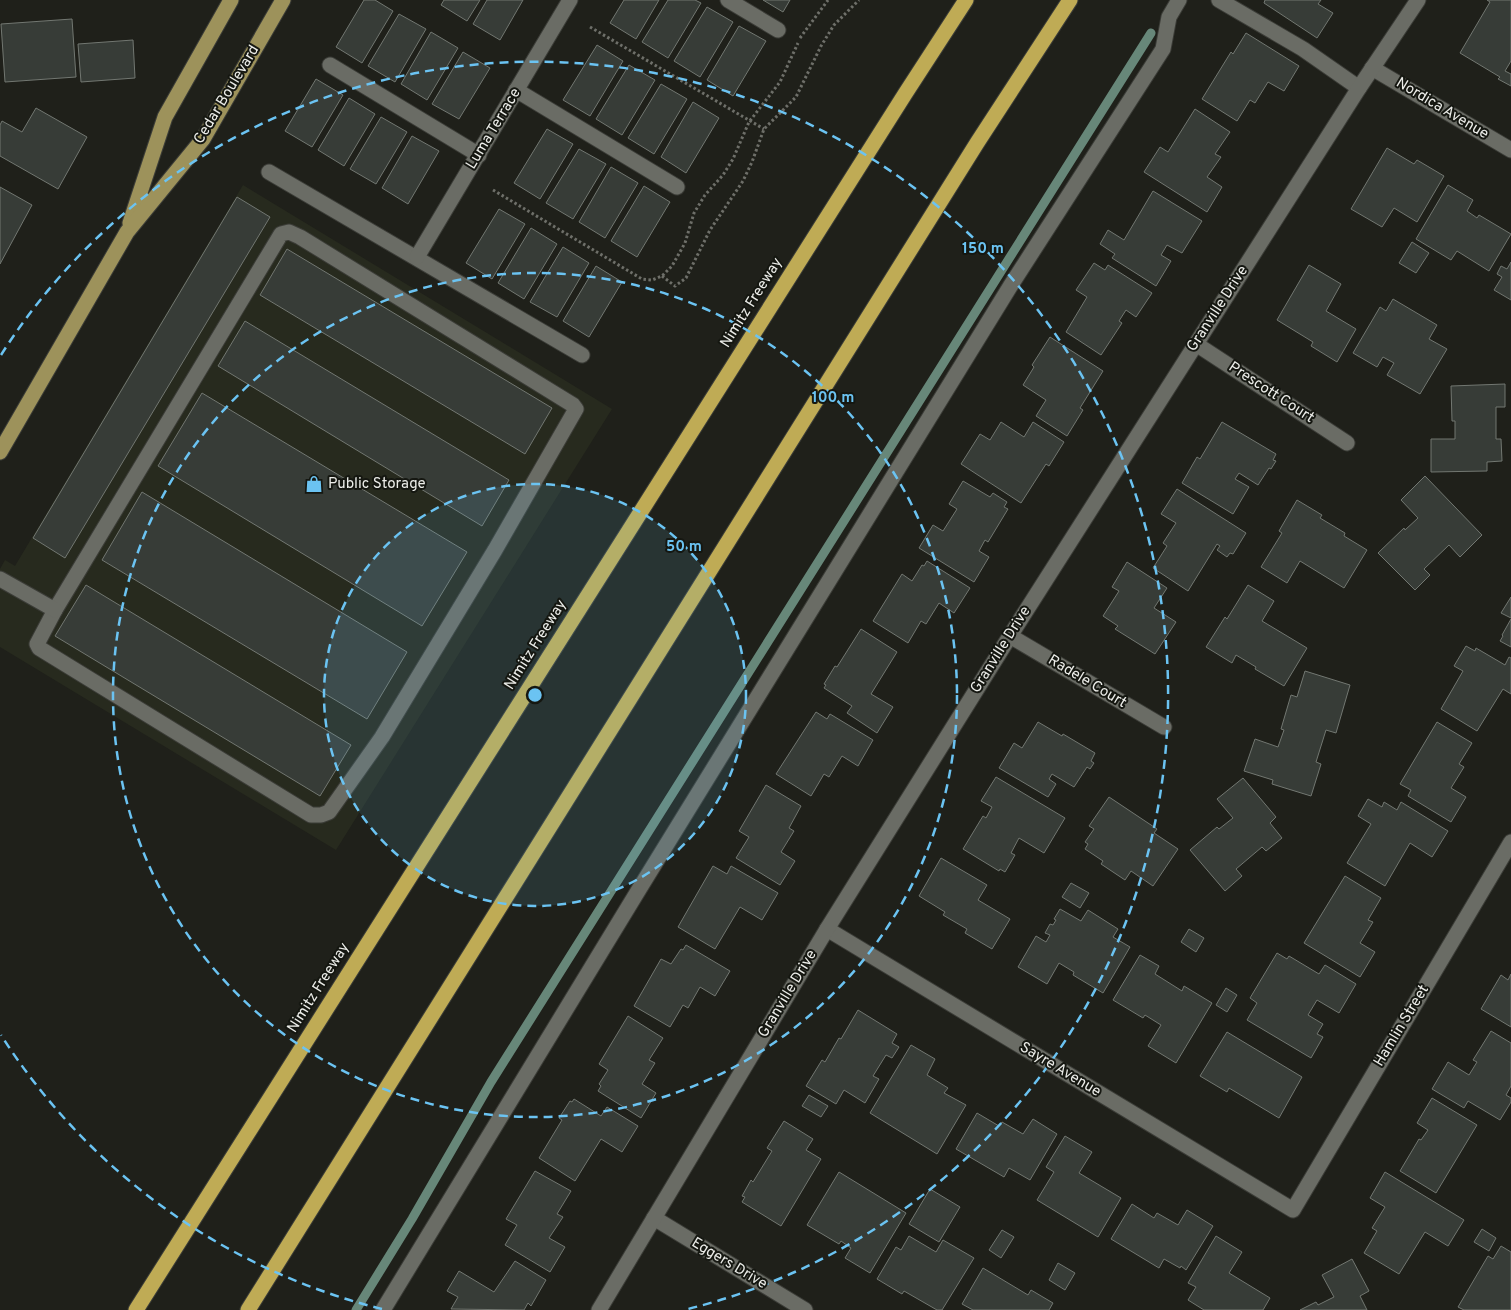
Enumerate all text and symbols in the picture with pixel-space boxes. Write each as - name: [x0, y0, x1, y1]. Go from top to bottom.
- street label: Cedar Boulevard: [190, 42, 264, 148]
- street label: Nordica Avenue: [1392, 74, 1492, 144]
- street label: Luma Terrace: [462, 85, 526, 173]
- text: 150 m: [962, 240, 1004, 259]
- street label: Nimitz Freeway: [717, 254, 787, 352]
- street label: Granville Drive: [1183, 262, 1253, 356]
- street label: Prescott Court: [1224, 358, 1318, 428]
- text: 100 m: [812, 389, 854, 408]
- shop icon: Public Storage: [304, 474, 324, 494]
- place label: Public Storage: [328, 475, 426, 494]
- text: 50 m: [666, 538, 702, 557]
- street label: Nimitz Freeway: [501, 596, 571, 694]
- street label: Granville Drive: [967, 603, 1035, 697]
- street label: Radele Court: [1044, 651, 1130, 713]
- centre of rings: [526, 686, 544, 704]
- street label: Nimitz Freeway: [284, 939, 354, 1037]
- street label: Granville Drive: [754, 947, 822, 1041]
- street label: Hamlin Street: [1370, 982, 1434, 1070]
- street label: Sayre Avenue: [1016, 1038, 1104, 1102]
- street label: Eggers Drive: [688, 1234, 770, 1294]

